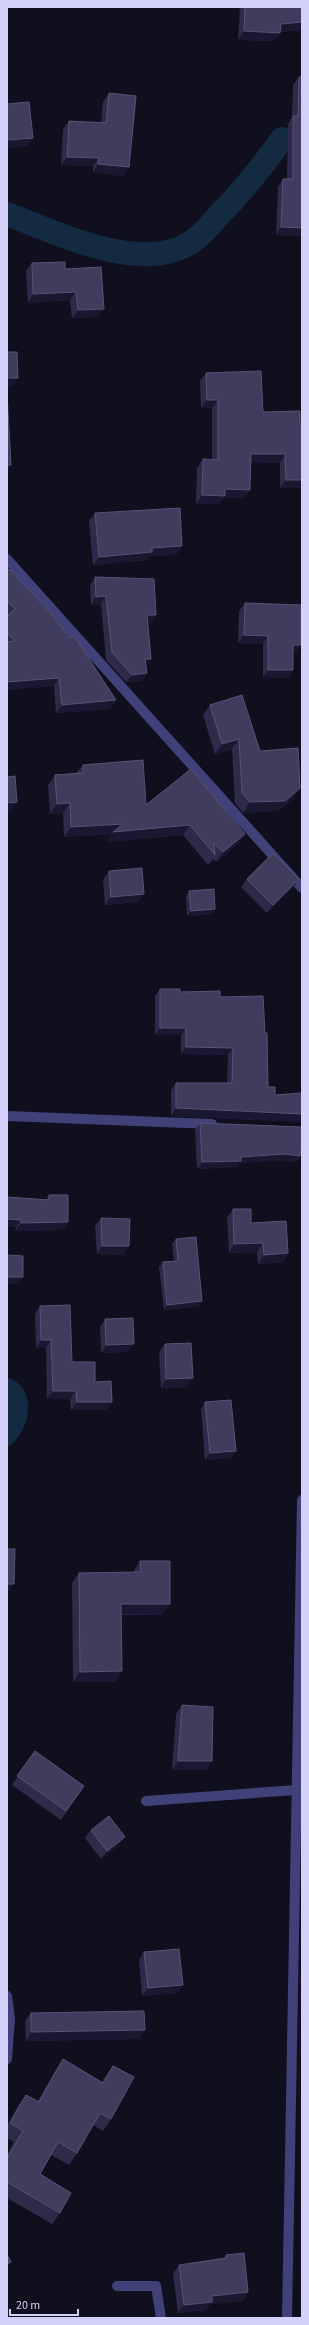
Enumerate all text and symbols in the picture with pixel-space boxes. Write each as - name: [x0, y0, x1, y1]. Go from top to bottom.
- scale bar: [10, 2291, 78, 2317]
- text: 20 m: [16, 2297, 40, 2314]

